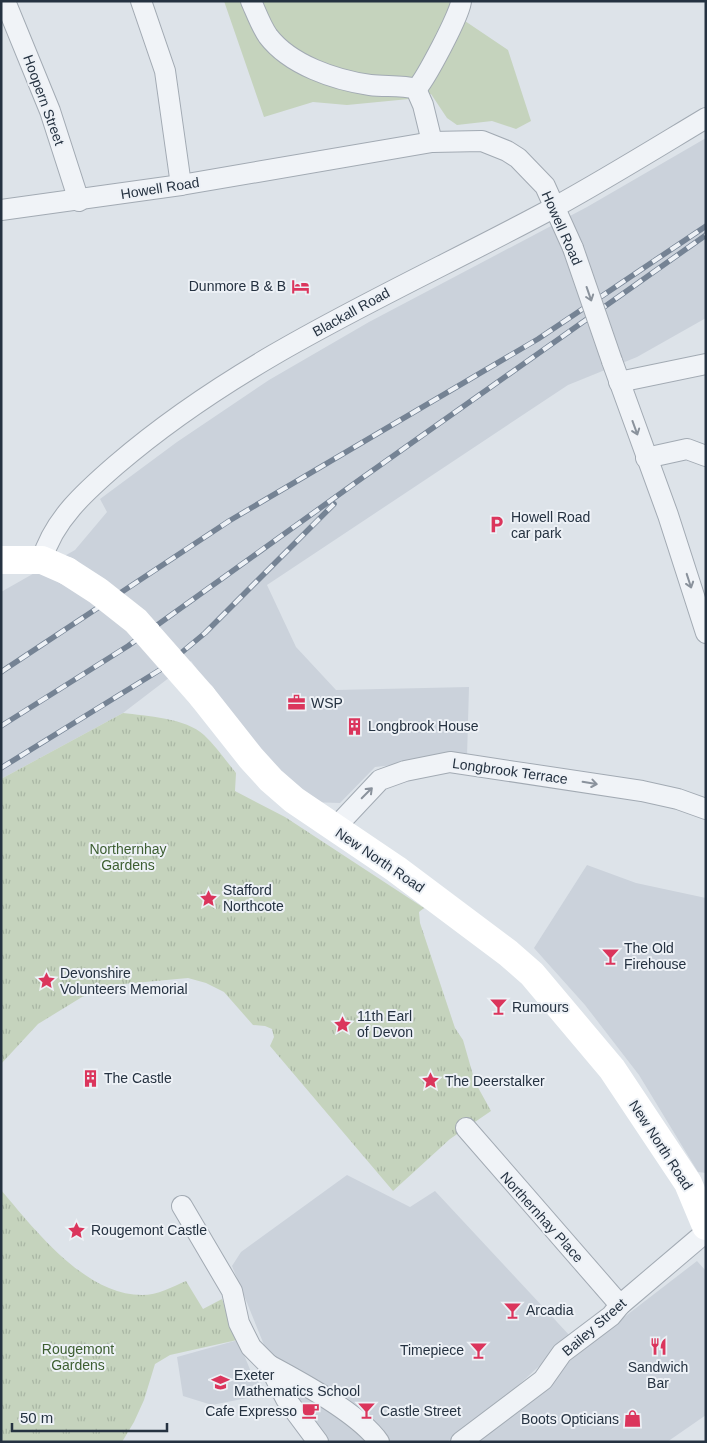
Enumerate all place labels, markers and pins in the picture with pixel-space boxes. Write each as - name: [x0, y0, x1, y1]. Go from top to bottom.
- hotel icon: Dunmore B & B: [290, 276, 310, 296]
- place label: Dunmore B & B: [189, 278, 286, 294]
- place label: Howell Road car park: [511, 509, 590, 541]
- parking icon: Howell Road car park: [487, 515, 507, 535]
- office icon: WSP: [287, 693, 307, 713]
- place label: WSP: [311, 695, 343, 711]
- building icon: Longbrook House: [344, 716, 364, 736]
- place label: Longbrook House: [368, 718, 479, 734]
- place label: Stafford Northcote: [223, 882, 284, 914]
- place icon: Stafford Northcote: [199, 888, 219, 908]
- place label: The Old Firehouse: [624, 940, 686, 972]
- bar icon: The Old Firehouse: [600, 946, 620, 966]
- place label: Devonshire Volunteers Memorial: [60, 965, 188, 997]
- place icon: Devonshire Volunteers Memorial: [36, 971, 56, 991]
- bar icon: Rumours: [488, 997, 508, 1017]
- place label: Rumours: [512, 999, 569, 1015]
- place label: 11th Earl of Devon: [357, 1008, 413, 1040]
- place icon: 11th Earl of Devon: [333, 1014, 353, 1034]
- building icon: The Castle: [80, 1068, 100, 1088]
- place label: The Castle: [104, 1070, 172, 1086]
- place icon: The Deerstalker: [421, 1071, 441, 1091]
- place label: The Deerstalker: [445, 1073, 545, 1089]
- place icon: Rougemont Castle: [67, 1220, 87, 1240]
- place label: Rougemont Castle: [91, 1222, 207, 1238]
- bar icon: Arcadia: [502, 1300, 522, 1320]
- place label: Arcadia: [526, 1302, 574, 1318]
- restaurant icon: Sandwich Bar: [648, 1337, 668, 1357]
- bar icon: Timepiece: [468, 1340, 488, 1360]
- place label: Timepiece: [400, 1342, 464, 1358]
- place label: Sandwich Bar: [628, 1359, 688, 1391]
- place label: Exeter Mathematics School: [234, 1367, 360, 1399]
- school or university icon: Exeter Mathematics School: [210, 1373, 230, 1393]
- cafe icon: Cafe Expresso: [301, 1401, 321, 1421]
- bar icon: Castle Street: [356, 1401, 376, 1421]
- place label: Cafe Expresso: [205, 1403, 297, 1419]
- place label: Castle Street: [380, 1403, 461, 1419]
- shop icon: Boots Opticians: [623, 1409, 643, 1429]
- place label: Boots Opticians: [521, 1411, 619, 1427]

